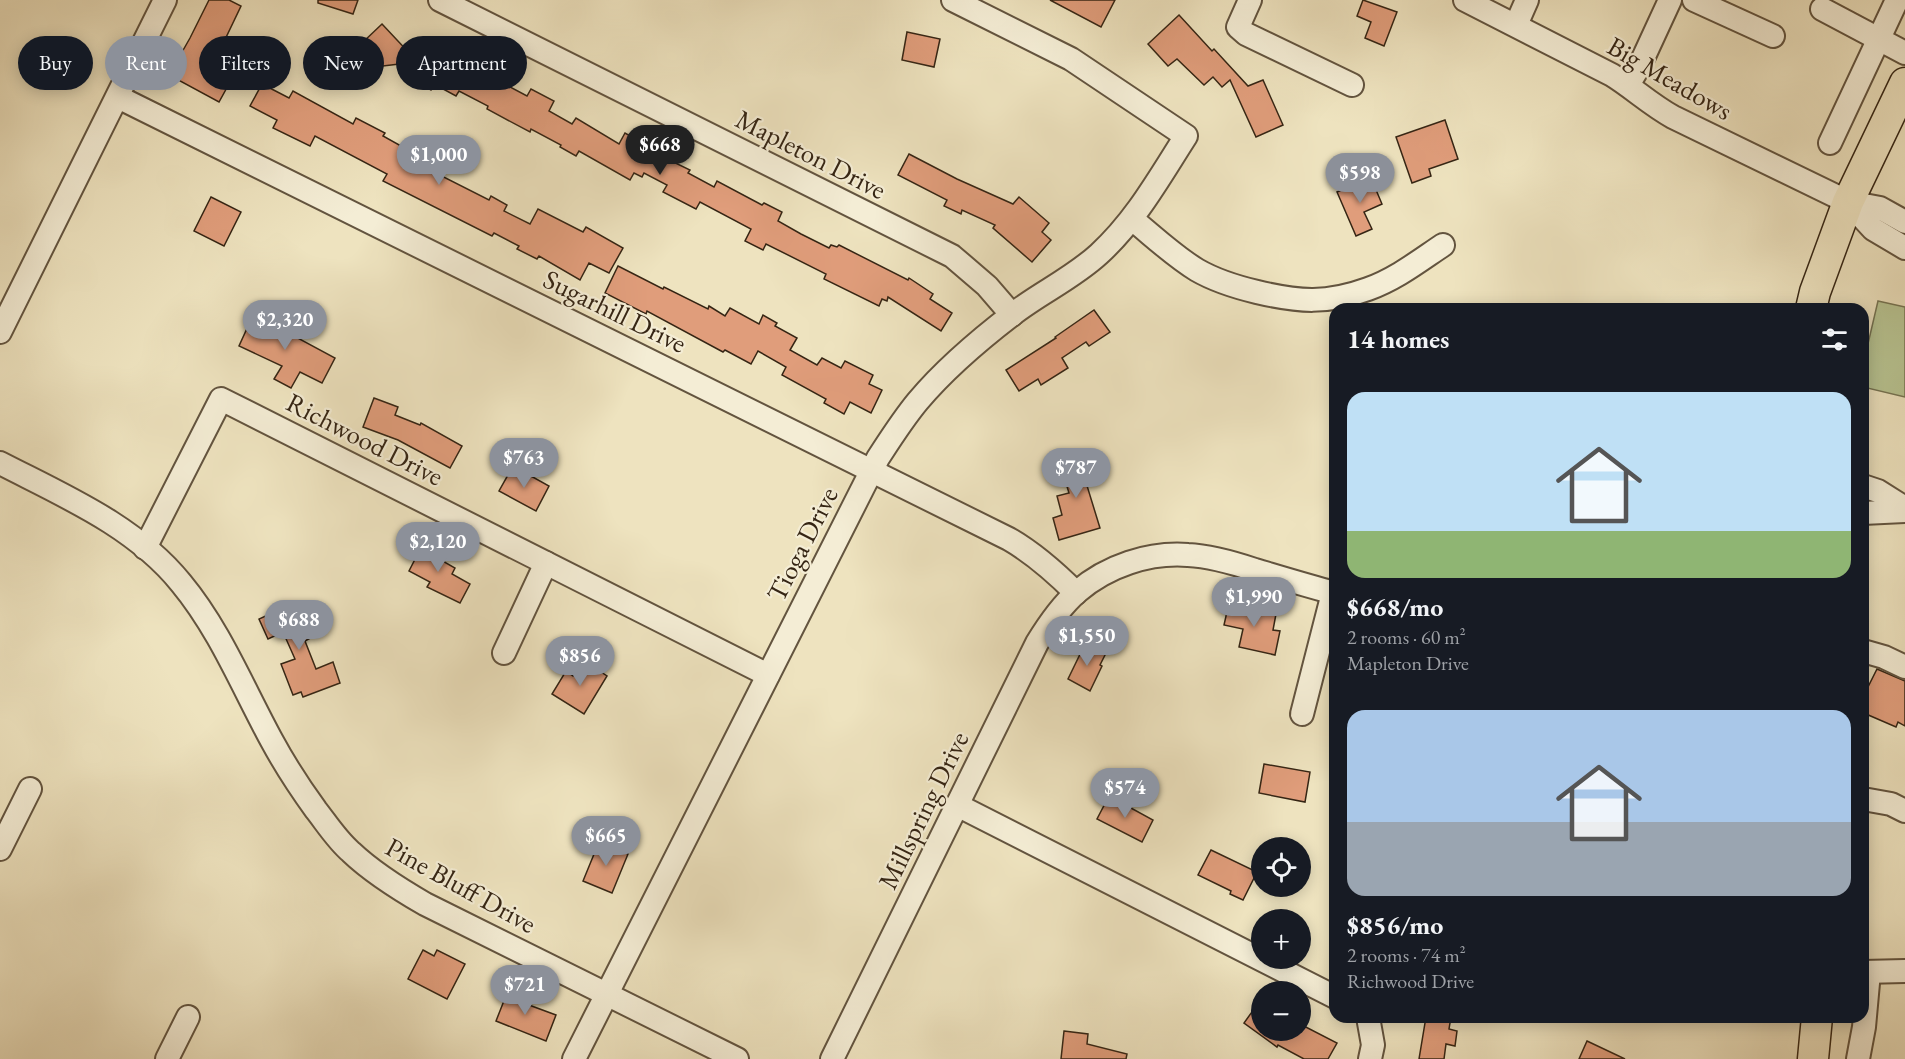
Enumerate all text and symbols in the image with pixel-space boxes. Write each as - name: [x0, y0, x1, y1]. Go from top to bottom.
- street label: Big Meadows: [1601, 28, 1739, 128]
- chip: Buy: [18, 36, 93, 90]
- chip: Rent: [105, 36, 187, 90]
- chip: Filters: [199, 36, 291, 90]
- chip: New: [303, 36, 384, 90]
- chip: Apartment: [396, 36, 527, 90]
- street label: Mapleton Drive: [730, 101, 892, 207]
- pin: $668: [624, 125, 696, 176]
- text: $668: [640, 131, 680, 157]
- pin: $1,000: [390, 135, 488, 186]
- text: $1,000: [411, 141, 467, 167]
- pin: $598: [1324, 153, 1396, 204]
- text: $598: [1340, 159, 1380, 185]
- street label: Sugarhill Drive: [538, 261, 692, 361]
- pin: $2,320: [236, 300, 334, 351]
- text: $2,320: [257, 306, 313, 332]
- text: 14 homes: [1347, 322, 1449, 356]
- icon: filters: [1818, 323, 1851, 356]
- street label: Richwood Drive: [281, 385, 449, 493]
- icon: home: [1545, 431, 1653, 539]
- pin: $763: [488, 438, 560, 489]
- text: $763: [504, 444, 544, 470]
- pin: $787: [1040, 448, 1112, 499]
- text: $787: [1056, 454, 1096, 480]
- street label: Tioga Drive: [758, 481, 846, 607]
- pin: $2,120: [389, 522, 487, 573]
- text: $2,120: [410, 528, 466, 554]
- pin: $1,990: [1205, 577, 1303, 628]
- text: $1,990: [1226, 583, 1282, 609]
- text: $668/mo: [1347, 590, 1443, 624]
- pin: $688: [263, 600, 335, 651]
- text: $688: [279, 606, 319, 632]
- pin: $1,550: [1038, 616, 1136, 667]
- text: $1,550: [1059, 622, 1115, 648]
- text: 2 rooms · 60 m²: [1347, 624, 1466, 650]
- pin: $856: [544, 636, 616, 687]
- text: $856: [560, 642, 600, 668]
- text: Mapleton Drive: [1347, 650, 1469, 676]
- street label: Millspring Drive: [870, 725, 976, 895]
- icon: home: [1545, 749, 1653, 857]
- pin: $574: [1089, 768, 1161, 819]
- text: $574: [1105, 774, 1145, 800]
- pin: $665: [570, 816, 642, 867]
- text: $665: [586, 822, 626, 848]
- street label: Pine Bluff Drive: [380, 829, 542, 941]
- map controls: [1251, 837, 1311, 1041]
- button: locate: [1251, 837, 1311, 897]
- text: $856/mo: [1347, 908, 1443, 942]
- button: +: [1251, 909, 1311, 969]
- text: 2 rooms · 74 m²: [1347, 942, 1466, 968]
- pin: $721: [489, 965, 561, 1016]
- text: Richwood Drive: [1347, 968, 1474, 994]
- text: $721: [505, 971, 545, 997]
- button: −: [1251, 981, 1311, 1041]

